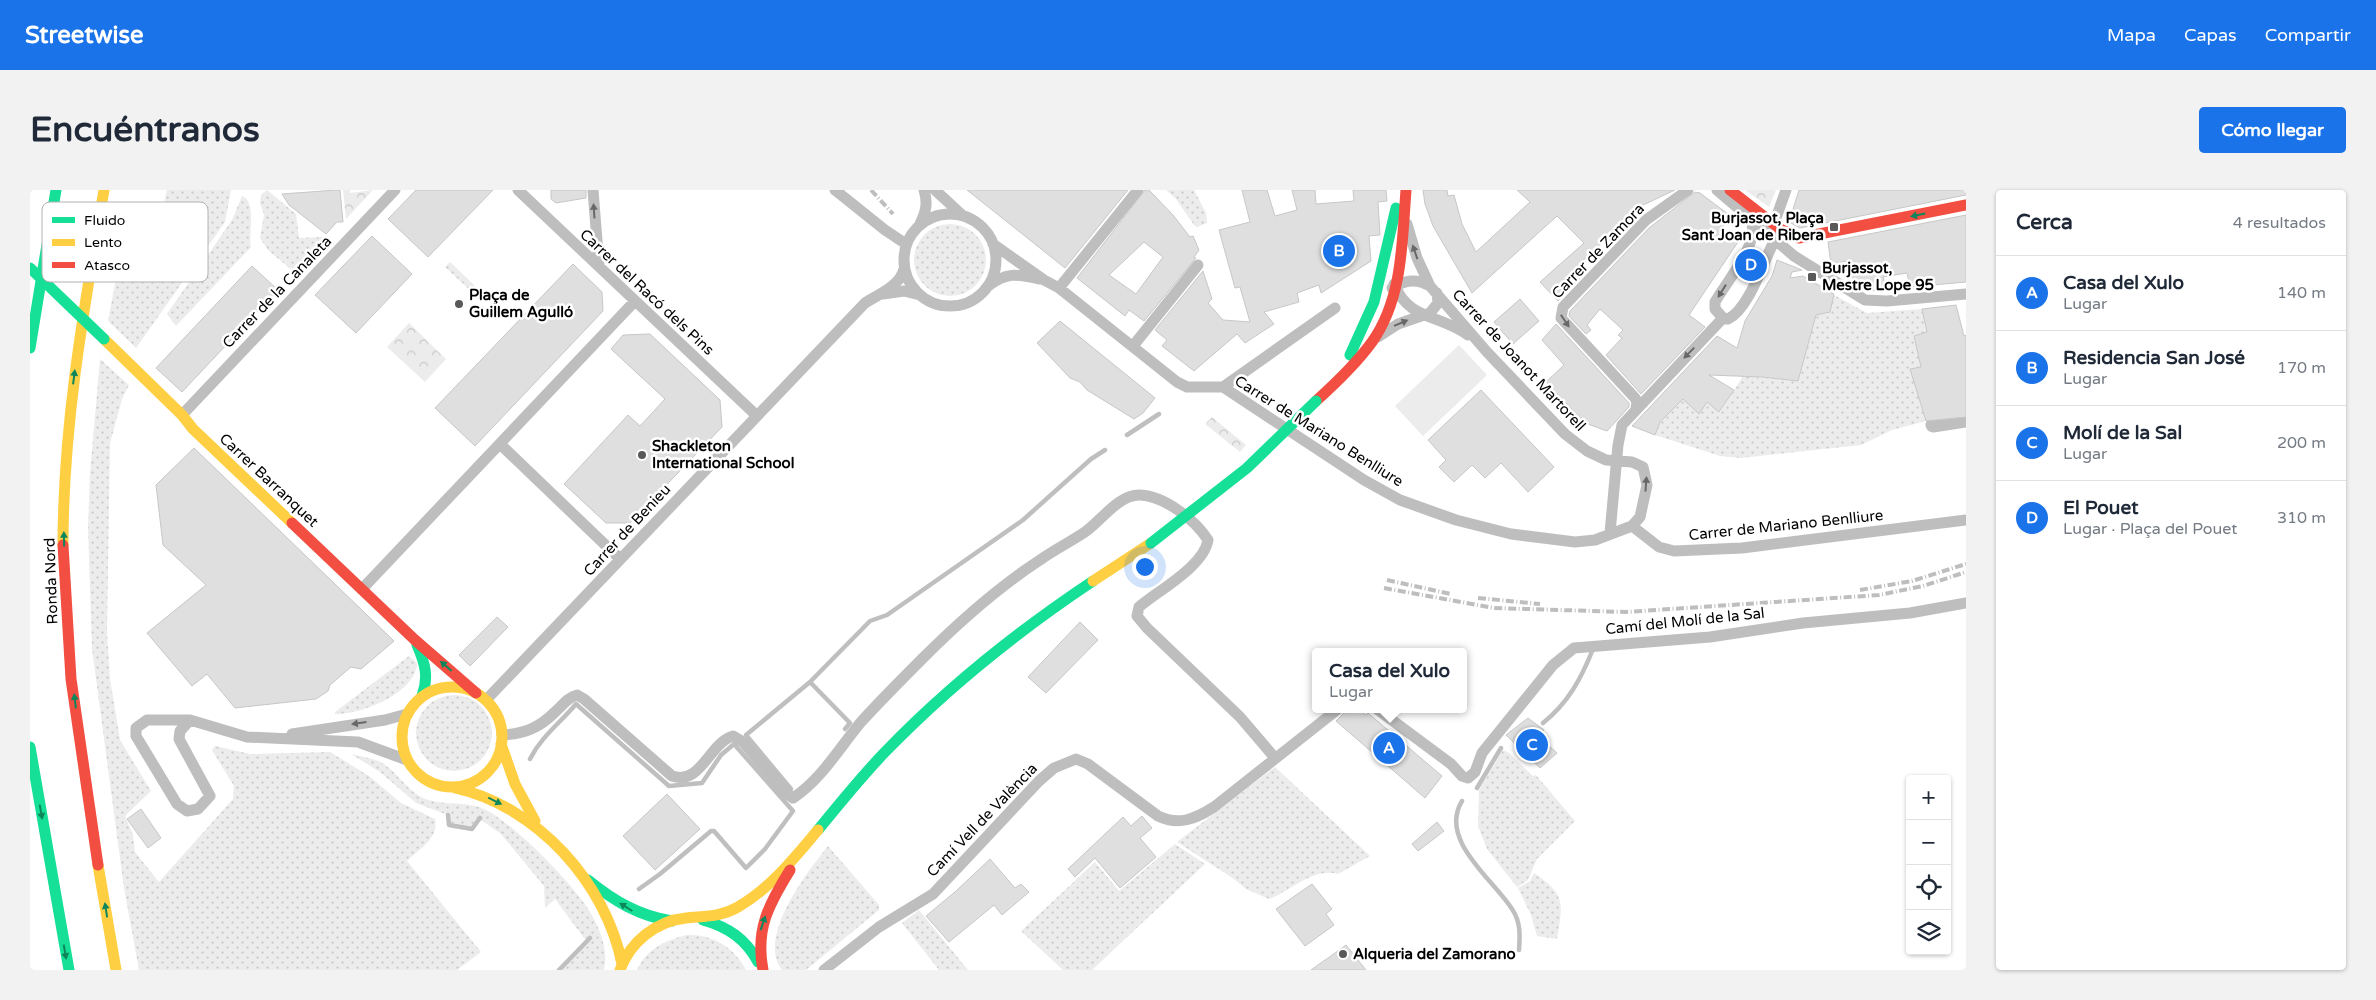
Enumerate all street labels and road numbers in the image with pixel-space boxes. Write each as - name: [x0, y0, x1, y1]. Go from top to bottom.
- street label: Carrer de Zamora: [1548, 200, 1648, 302]
- street label: Carrer del Racó dels Pins: [576, 225, 718, 359]
- street label: Carrer de la Canaleta: [219, 232, 335, 352]
- street label: Carrer de Joanot Martorell: [1449, 285, 1589, 435]
- street label: Carrer de Mariano Benlliure: [1231, 372, 1407, 490]
- street label: Carrer Barranquet: [216, 429, 322, 531]
- street label: Carrer de Benieu: [580, 480, 674, 580]
- street label: Carrer de Mariano Benlliure: [1688, 506, 1884, 544]
- street label: Ronda Nord: [40, 537, 62, 625]
- street label: Camí del Molí de la Sal: [1605, 604, 1765, 638]
- street label: Camí Vell de València: [923, 759, 1041, 881]

